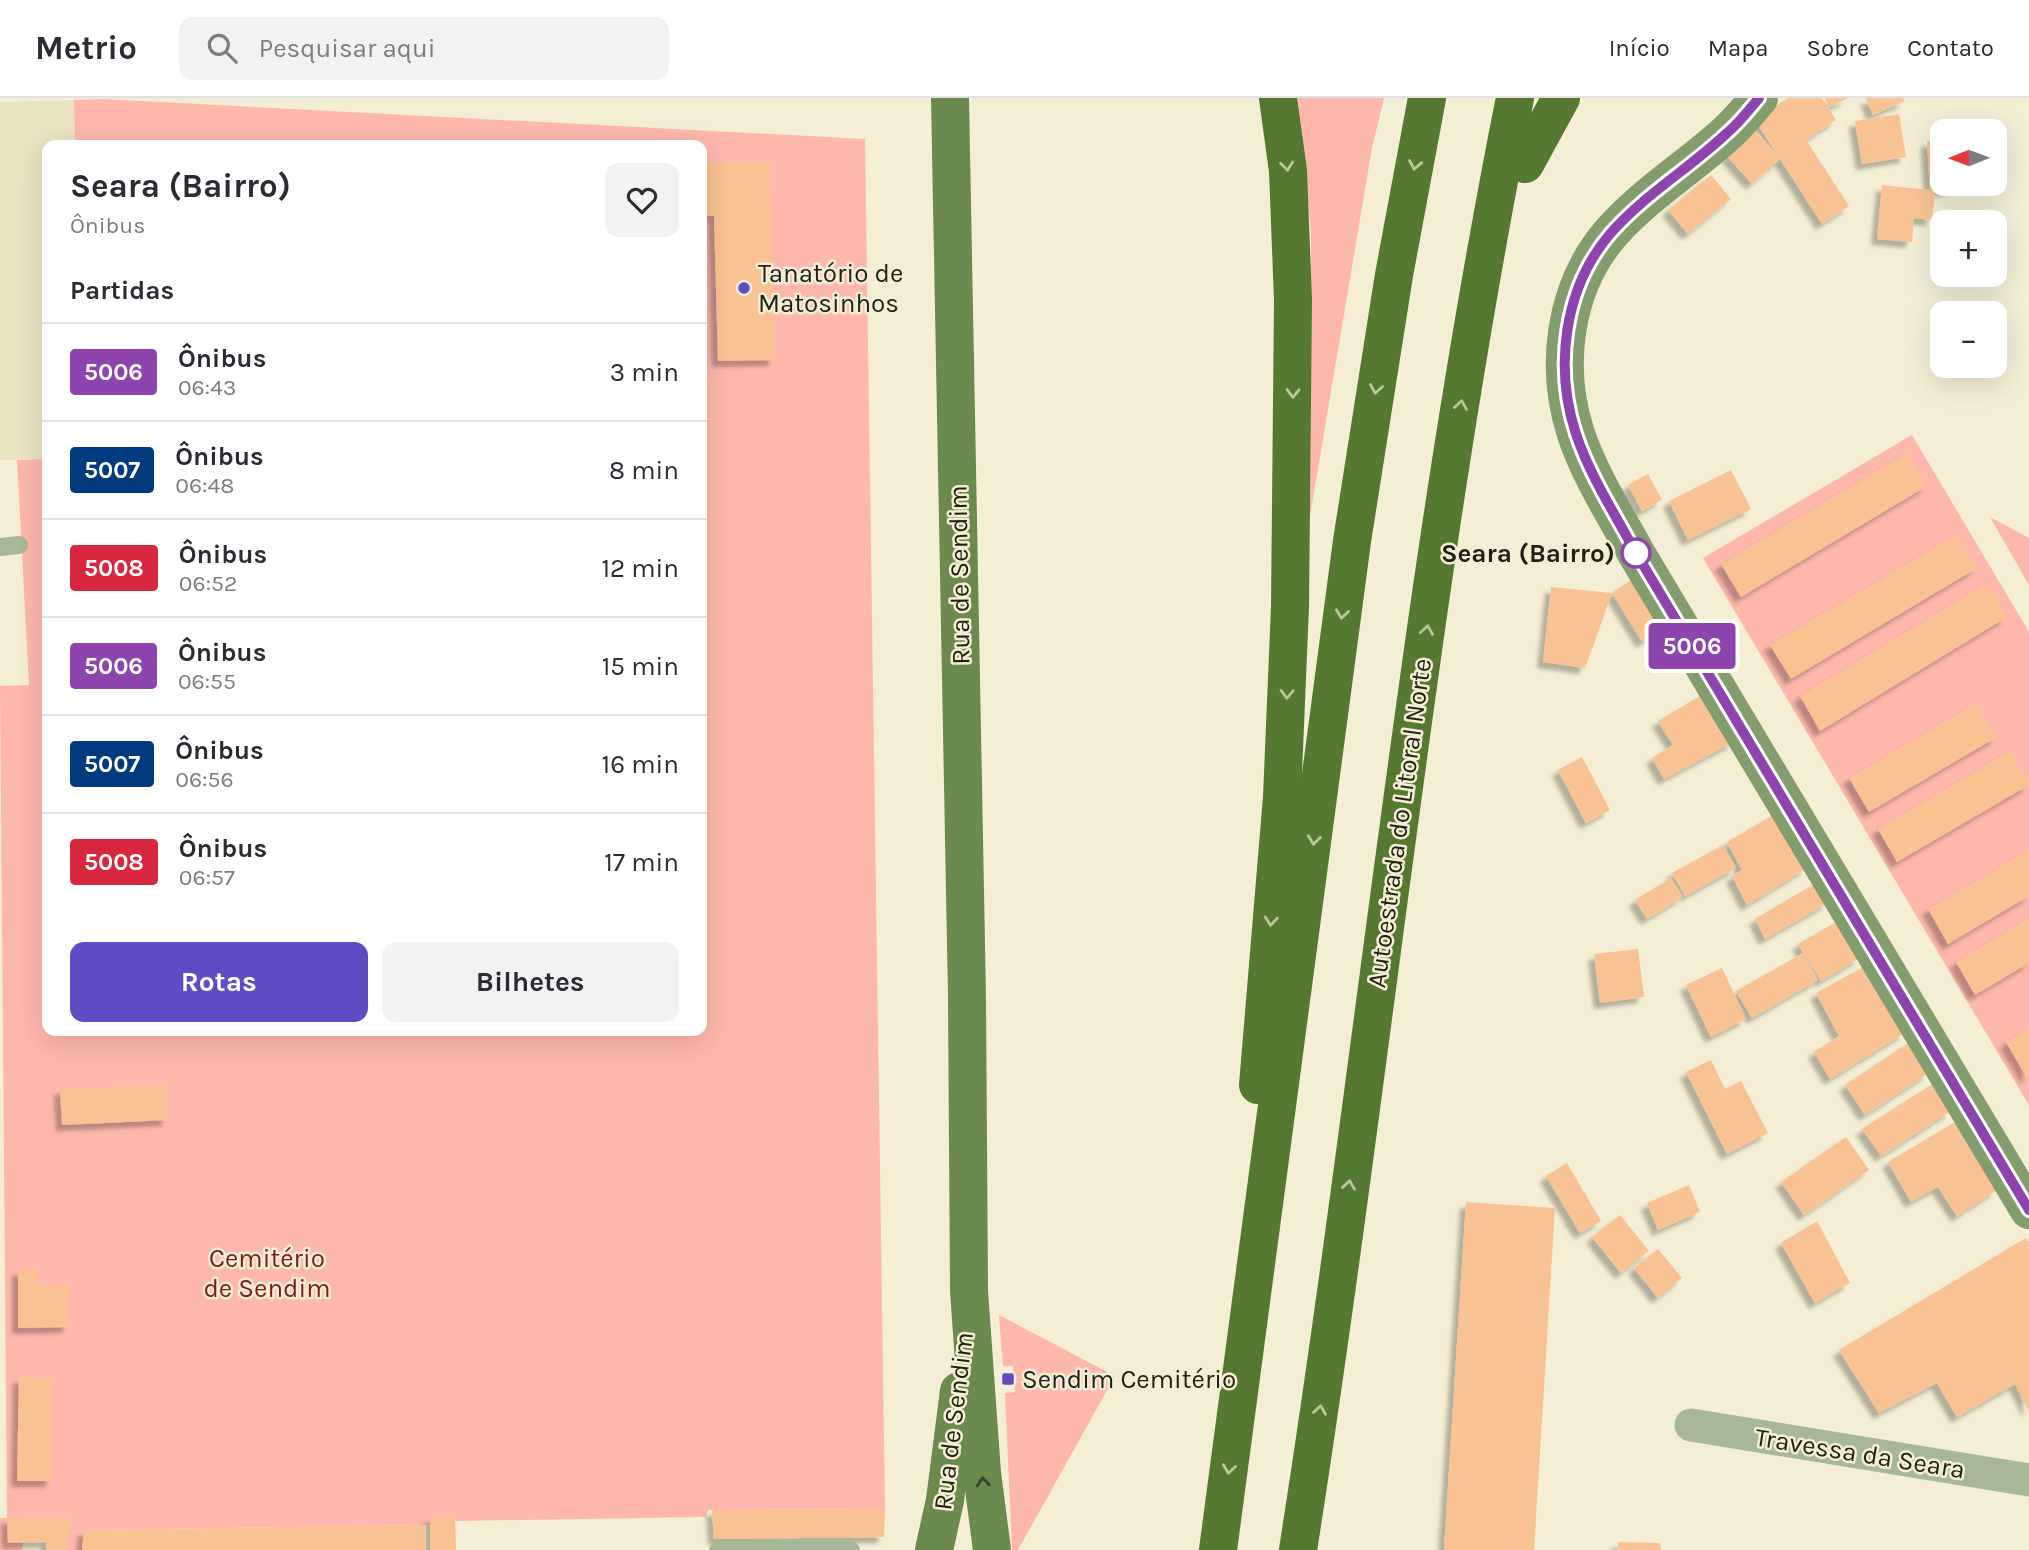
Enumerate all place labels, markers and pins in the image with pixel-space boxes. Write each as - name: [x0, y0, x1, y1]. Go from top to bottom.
- place label: Tanatório de Matosinhos: [758, 258, 903, 319]
- marker: Tanatório de Matosinhos: [736, 280, 752, 296]
- place label: Seara (Bairro): [1441, 538, 1615, 569]
- marker: Seara (Bairro): [1621, 538, 1651, 568]
- place label: Sendim Cemitério: [1022, 1364, 1236, 1395]
- marker: Sendim Cemitério: [1000, 1371, 1016, 1387]

